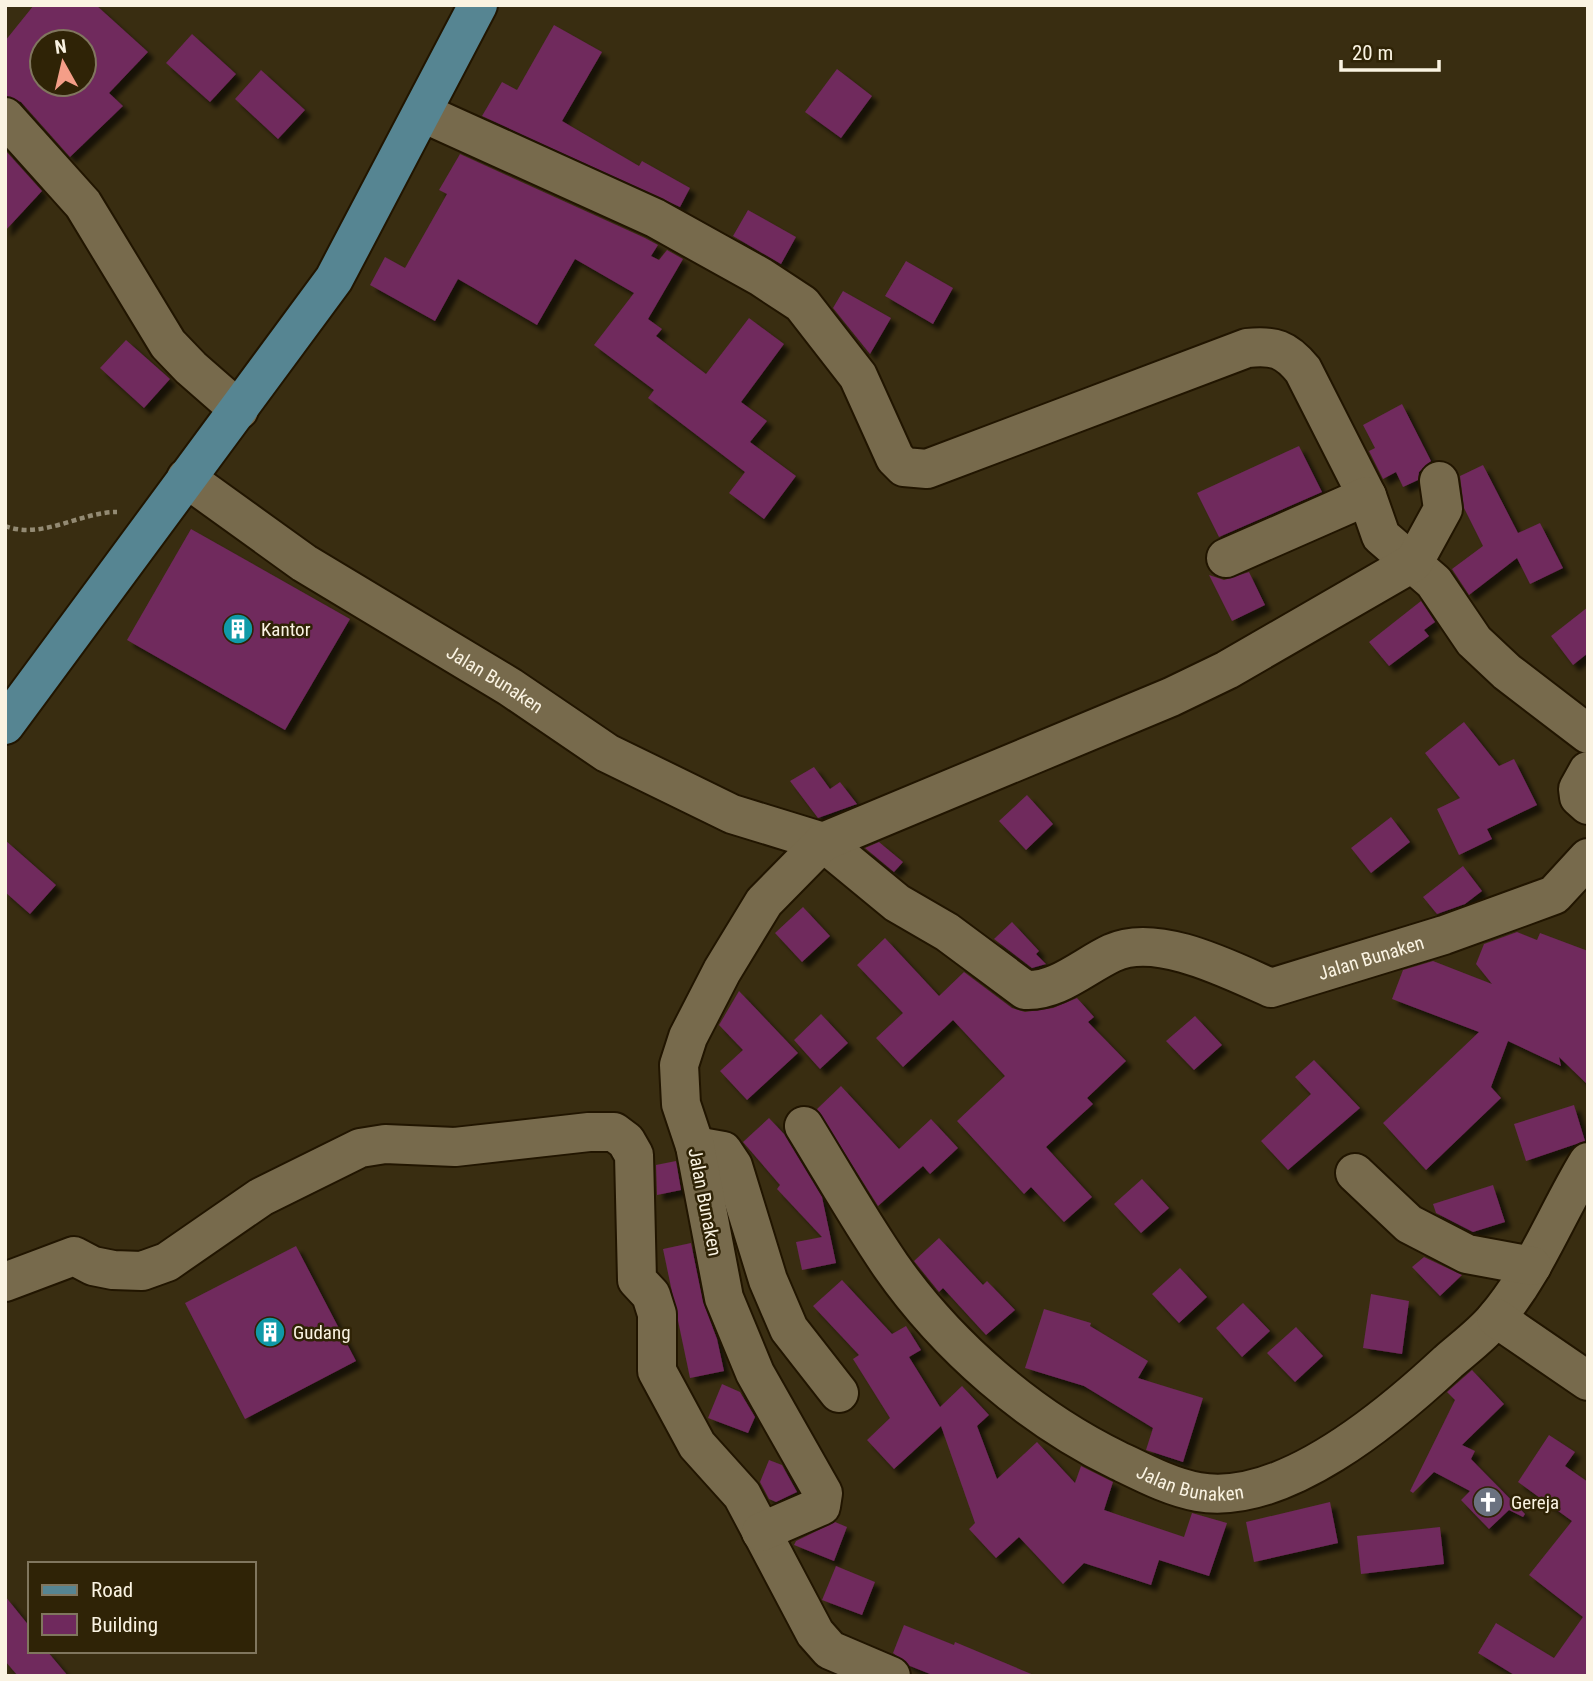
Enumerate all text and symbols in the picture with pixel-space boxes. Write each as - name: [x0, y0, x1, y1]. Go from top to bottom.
- north arrow: [28, 28, 98, 98]
- scale bar: [1341, 28, 1439, 72]
- text: N: [53, 34, 68, 59]
- text: 20 m: [1352, 41, 1393, 65]
- building icon: Kantor: [221, 612, 255, 646]
- place label: Kantor: [261, 618, 311, 641]
- street label: Jalan Bunaken: [443, 640, 548, 718]
- street label: Jalan Bunaken: [1315, 930, 1427, 984]
- street label: Jalan Bunaken: [683, 1146, 727, 1258]
- building icon: Gudang: [253, 1315, 287, 1349]
- place label: Gudang: [293, 1321, 351, 1344]
- street label: Jalan Bunaken: [1133, 1460, 1245, 1505]
- church icon: Gereja: [1471, 1485, 1505, 1519]
- place label: Gereja: [1511, 1491, 1559, 1514]
- legend: [28, 1562, 256, 1653]
- text: Road: [91, 1578, 133, 1602]
- text: Building: [91, 1613, 158, 1637]

